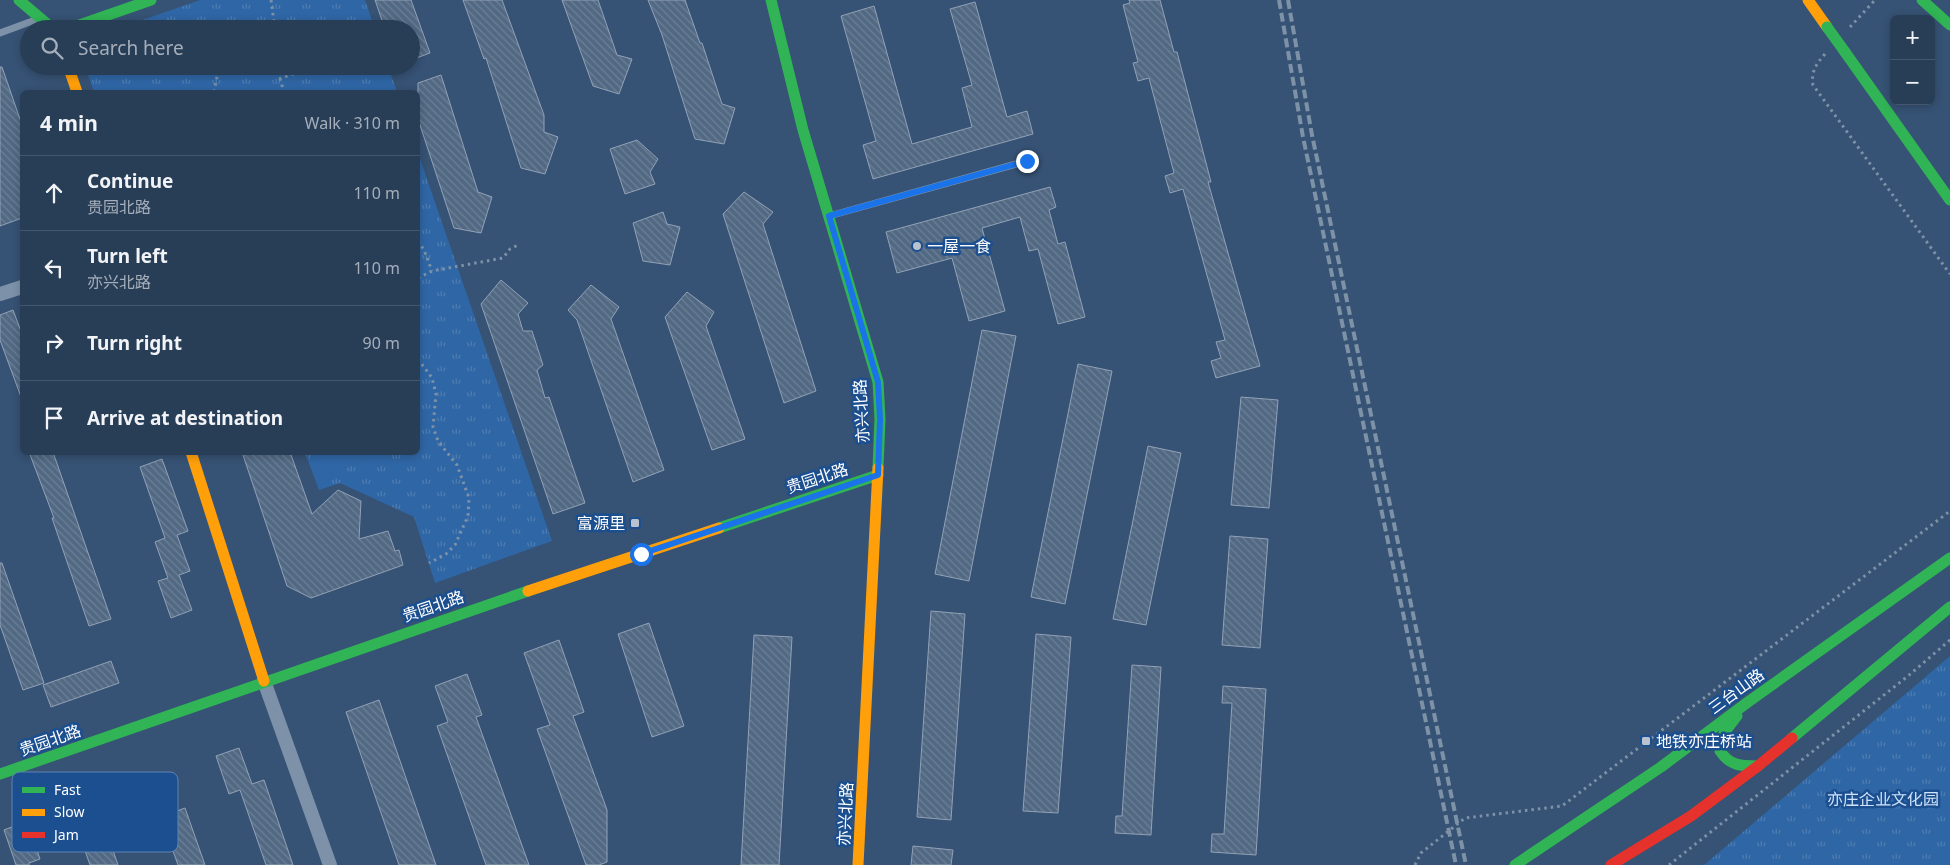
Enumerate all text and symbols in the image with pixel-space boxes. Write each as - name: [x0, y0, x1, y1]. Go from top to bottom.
- map controls: [1890, 15, 1935, 105]
- button: +: [1890, 15, 1935, 60]
- search box: [20, 20, 420, 75]
- icon: search: [38, 34, 66, 62]
- text: Search here: [78, 35, 184, 61]
- button: −: [1890, 60, 1935, 105]
- text: 4 min: [40, 109, 98, 137]
- text: Walk · 310 m: [305, 112, 400, 134]
- route end: [1016, 150, 1039, 173]
- text: Continue: [87, 168, 173, 194]
- icon: ahead: [40, 179, 68, 207]
- text: 110 m: [353, 182, 400, 204]
- text: 贵园北路: [87, 196, 151, 218]
- place label: 一屋一食: [927, 235, 991, 257]
- marker: 一屋一食: [911, 240, 923, 252]
- text: Turn left: [87, 243, 168, 269]
- icon: left: [40, 254, 68, 282]
- text: 110 m: [353, 257, 400, 279]
- text: 亦兴北路: [87, 271, 151, 293]
- icon: right: [40, 329, 68, 357]
- text: Turn right: [87, 330, 182, 356]
- text: 90 m: [363, 332, 400, 354]
- street label: 亦兴北路: [848, 378, 874, 444]
- icon: arrive: [40, 404, 68, 432]
- text: Arrive at destination: [87, 405, 283, 431]
- street label: 贵园北路: [783, 458, 851, 498]
- place label: 富源里: [577, 512, 625, 534]
- marker: 富源里: [629, 517, 641, 529]
- route start: [630, 543, 653, 566]
- street label: 贵园北路: [399, 585, 467, 627]
- street label: 三台山路: [1704, 663, 1768, 719]
- street label: 贵园北路: [16, 719, 84, 761]
- place label: 地铁亦庄桥站: [1656, 730, 1752, 752]
- marker: 地铁亦庄桥站: [1640, 735, 1652, 747]
- legend: [12, 772, 178, 852]
- text: Fast: [54, 780, 81, 799]
- street label: 亦兴北路: [832, 781, 858, 847]
- park label: 亦庄企业文化园: [1827, 788, 1939, 810]
- text: Slow: [54, 802, 85, 821]
- text: Jam: [52, 825, 79, 844]

